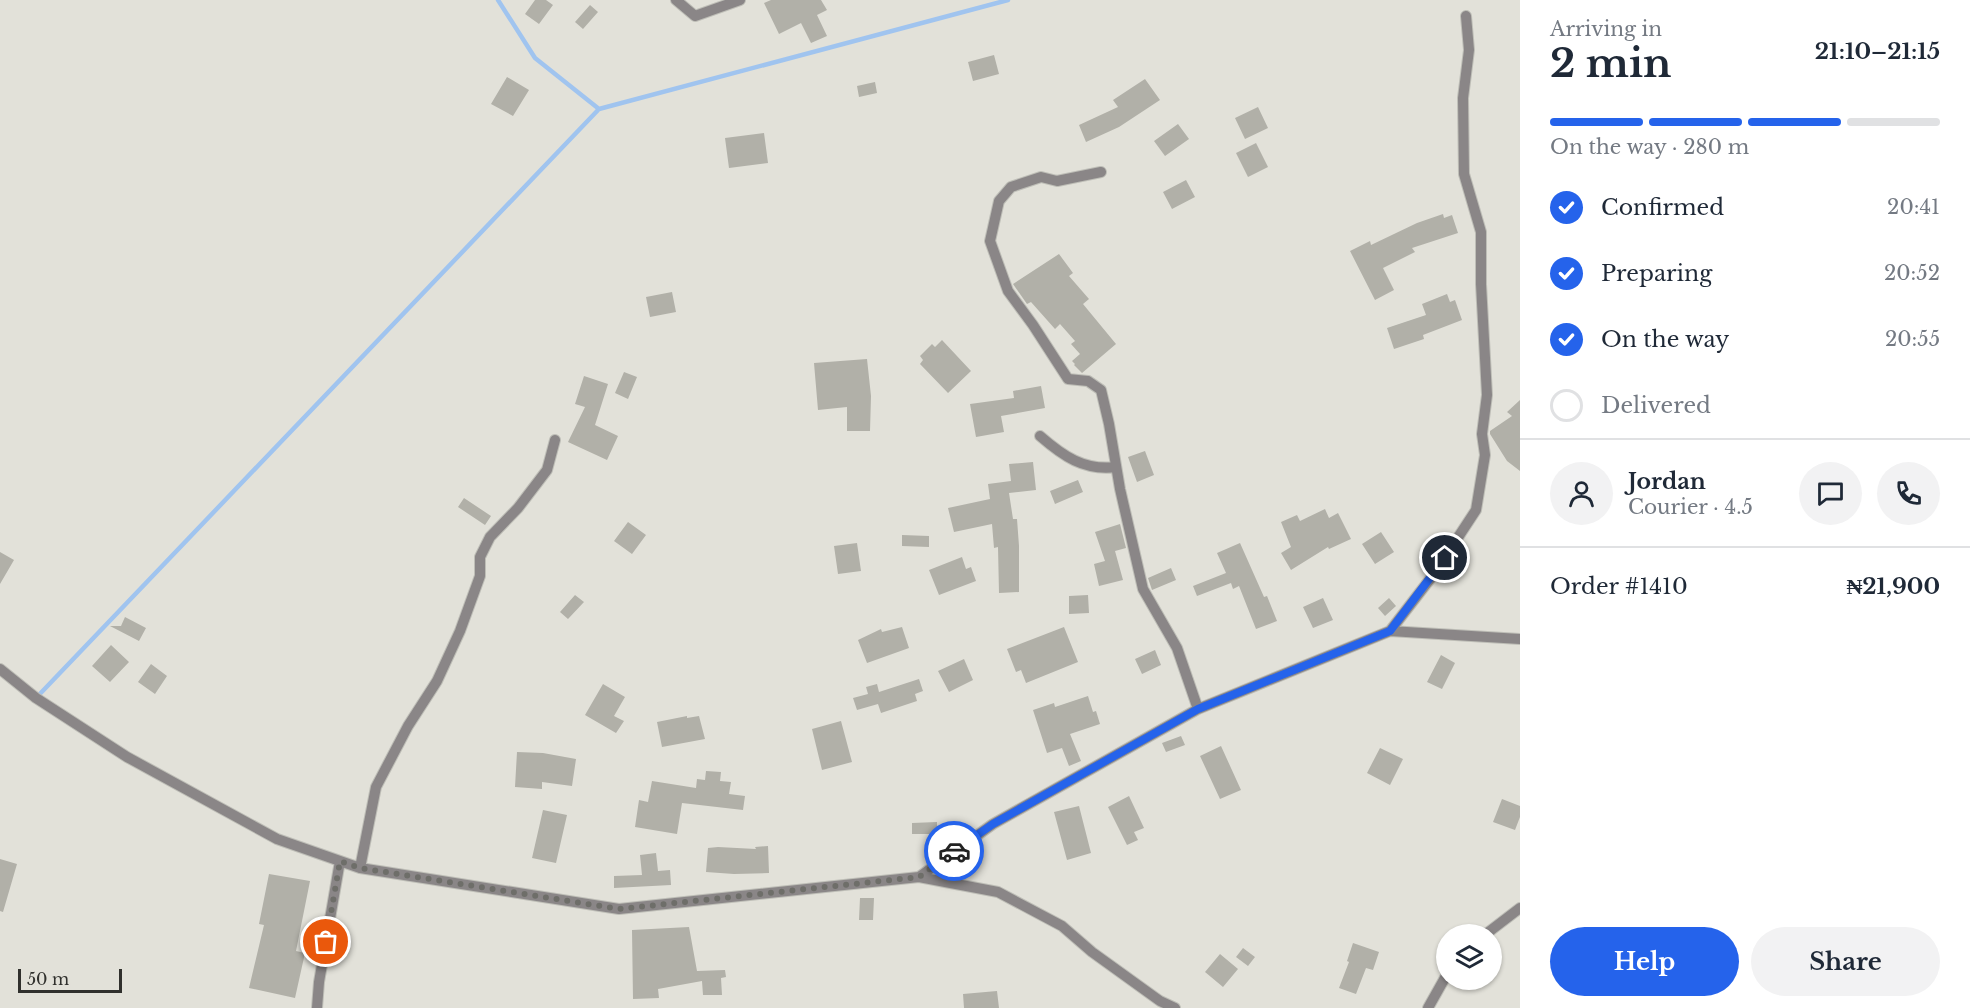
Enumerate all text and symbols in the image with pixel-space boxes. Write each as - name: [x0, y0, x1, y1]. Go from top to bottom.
- text: Arriving in: [1550, 17, 1662, 41]
- text: 21:10–21:15: [1815, 38, 1940, 65]
- text: 2 min: [1550, 39, 1671, 88]
- text: On the way · 280 m: [1550, 135, 1749, 159]
- icon: check: [1550, 191, 1583, 224]
- text: Confirmed: [1601, 194, 1724, 221]
- text: 20:41: [1887, 195, 1940, 219]
- icon: check: [1550, 257, 1583, 290]
- text: Preparing: [1601, 260, 1712, 287]
- text: 20:52: [1884, 261, 1940, 285]
- icon: check: [1550, 323, 1583, 356]
- text: On the way: [1601, 326, 1729, 353]
- text: 20:55: [1885, 327, 1940, 351]
- text: Delivered: [1601, 392, 1711, 419]
- button: person: [1550, 462, 1613, 525]
- button: chat: [1799, 462, 1862, 525]
- button: phone: [1877, 462, 1940, 525]
- text: Jordan: [1628, 468, 1706, 495]
- text: Courier · 4.5: [1628, 495, 1753, 519]
- pin: [1419, 532, 1470, 583]
- icon: home: [1428, 541, 1461, 574]
- text: Order #1410: [1550, 573, 1688, 600]
- text: ₦21,900: [1846, 573, 1940, 600]
- courier: [924, 821, 984, 881]
- icon: car: [938, 835, 971, 868]
- pin: [300, 916, 351, 967]
- map controls: [1436, 924, 1502, 990]
- button: layers: [1436, 924, 1502, 990]
- icon: bag: [309, 925, 342, 958]
- button: Help: [1550, 927, 1739, 996]
- button: Share: [1751, 927, 1940, 996]
- scale bar: [18, 966, 122, 994]
- text: 50 m: [27, 969, 69, 989]

